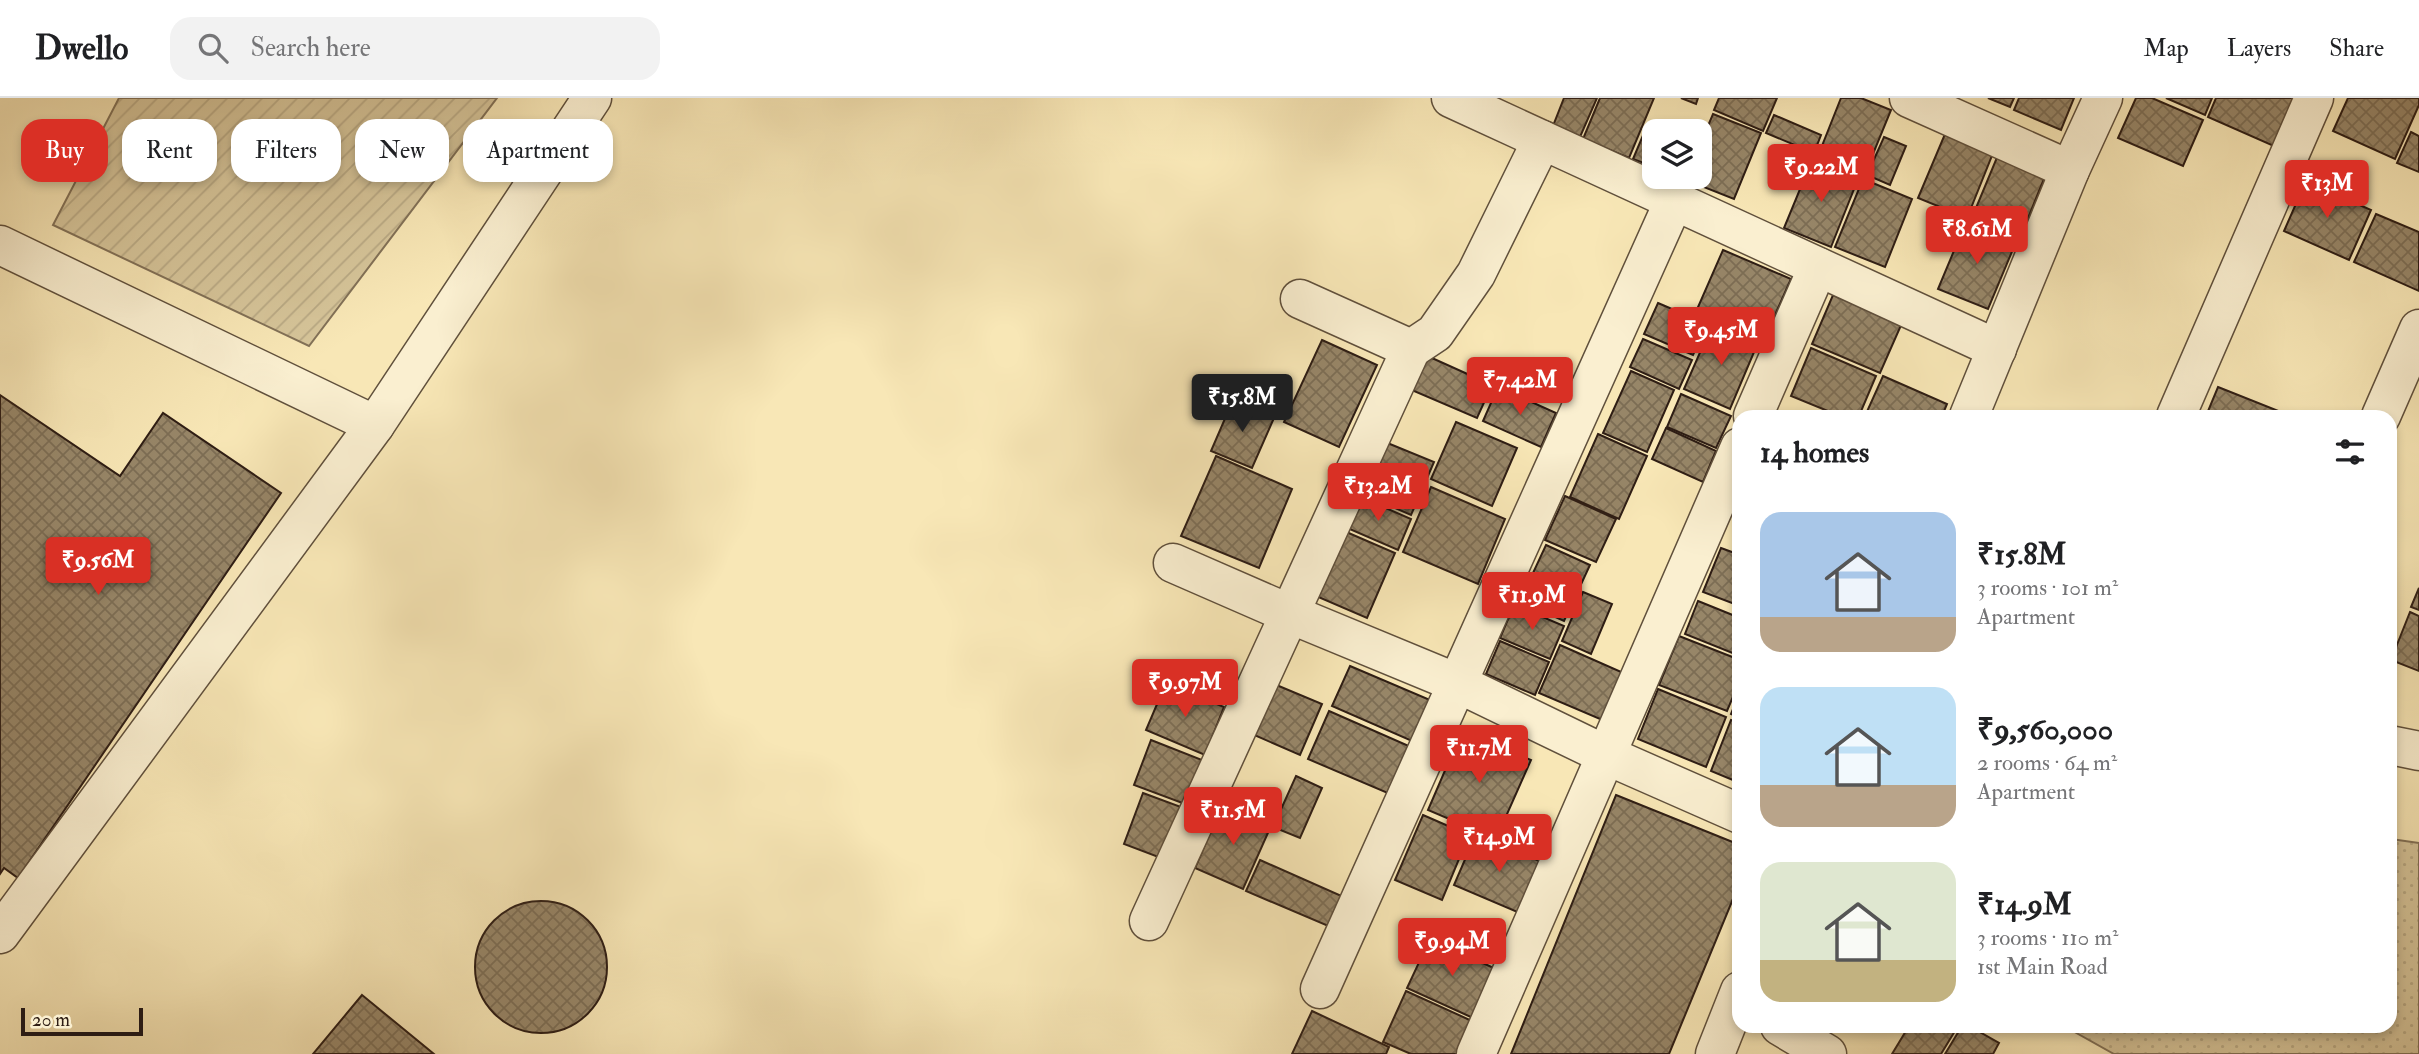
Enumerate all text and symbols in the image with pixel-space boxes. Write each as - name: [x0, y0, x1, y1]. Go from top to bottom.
- search box: [170, 17, 660, 80]
- text: Dwello: [35, 28, 128, 69]
- icon: search: [194, 29, 232, 67]
- text: Search here: [250, 32, 371, 64]
- text: Map: [2144, 33, 2189, 64]
- text: Layers: [2227, 33, 2291, 64]
- text: Share: [2329, 33, 2384, 64]
- chip: Buy: [21, 119, 108, 182]
- chip: Rent: [122, 119, 217, 182]
- chip: Filters: [231, 119, 341, 182]
- chip: New: [355, 119, 449, 182]
- chip: Apartment: [463, 119, 613, 182]
- map controls: [1642, 119, 1712, 189]
- button: layers: [1642, 119, 1712, 189]
- pin: ₹9.22M: [1764, 144, 1878, 204]
- text: ₹9.22M: [1784, 152, 1858, 181]
- pin: ₹13M: [2286, 160, 2368, 220]
- text: ₹13M: [2301, 168, 2353, 197]
- pin: ₹8.61M: [1920, 206, 2034, 266]
- text: ₹8.61M: [1942, 214, 2012, 243]
- pin: ₹9.45M: [1664, 308, 1778, 367]
- text: ₹9.45M: [1684, 315, 1758, 344]
- pin: ₹7.42M: [1463, 358, 1577, 417]
- text: ₹7.42M: [1483, 365, 1557, 394]
- pin: ₹15.8M: [1185, 374, 1299, 434]
- text: ₹15.8M: [1208, 382, 1276, 411]
- icon: filters: [2331, 433, 2369, 471]
- text: 14 homes: [1760, 434, 1869, 471]
- pin: ₹13.2M: [1321, 464, 1435, 523]
- text: ₹13.2M: [1344, 471, 1412, 500]
- text: ₹15.8M: [1977, 536, 2066, 573]
- pin: ₹9.56M: [41, 538, 155, 597]
- icon: home: [1816, 540, 1900, 624]
- text: ₹9.56M: [62, 545, 134, 574]
- pin: ₹11.9M: [1475, 573, 1589, 632]
- text: 3 rooms · 101 m²: [1977, 573, 2118, 602]
- text: ₹11.9M: [1498, 580, 1566, 609]
- text: Apartment: [1977, 602, 2075, 631]
- pin: ₹9.97M: [1128, 660, 1242, 719]
- text: ₹9.97M: [1148, 667, 1222, 696]
- text: ₹9,560,000: [1977, 711, 2113, 748]
- icon: home: [1816, 715, 1900, 799]
- pin: ₹11.7M: [1422, 726, 1536, 785]
- text: ₹11.7M: [1446, 733, 1512, 762]
- text: 2 rooms · 64 m²: [1977, 748, 2117, 777]
- text: Apartment: [1977, 777, 2075, 806]
- pin: ₹11.5M: [1176, 788, 1290, 847]
- text: ₹11.5M: [1200, 795, 1266, 824]
- pin: ₹14.9M: [1442, 814, 1556, 874]
- text: ₹14.9M: [1463, 822, 1535, 851]
- text: ₹14.9M: [1977, 886, 2072, 923]
- icon: home: [1816, 890, 1900, 974]
- pin: ₹9.94M: [1395, 918, 1509, 978]
- text: 3 rooms · 110 m²: [1977, 923, 2118, 952]
- text: ₹9.94M: [1414, 926, 1490, 955]
- text: 1st Main Road: [1977, 952, 2108, 981]
- scale bar: [21, 1005, 144, 1037]
- text: 20 m: [32, 1008, 70, 1032]

